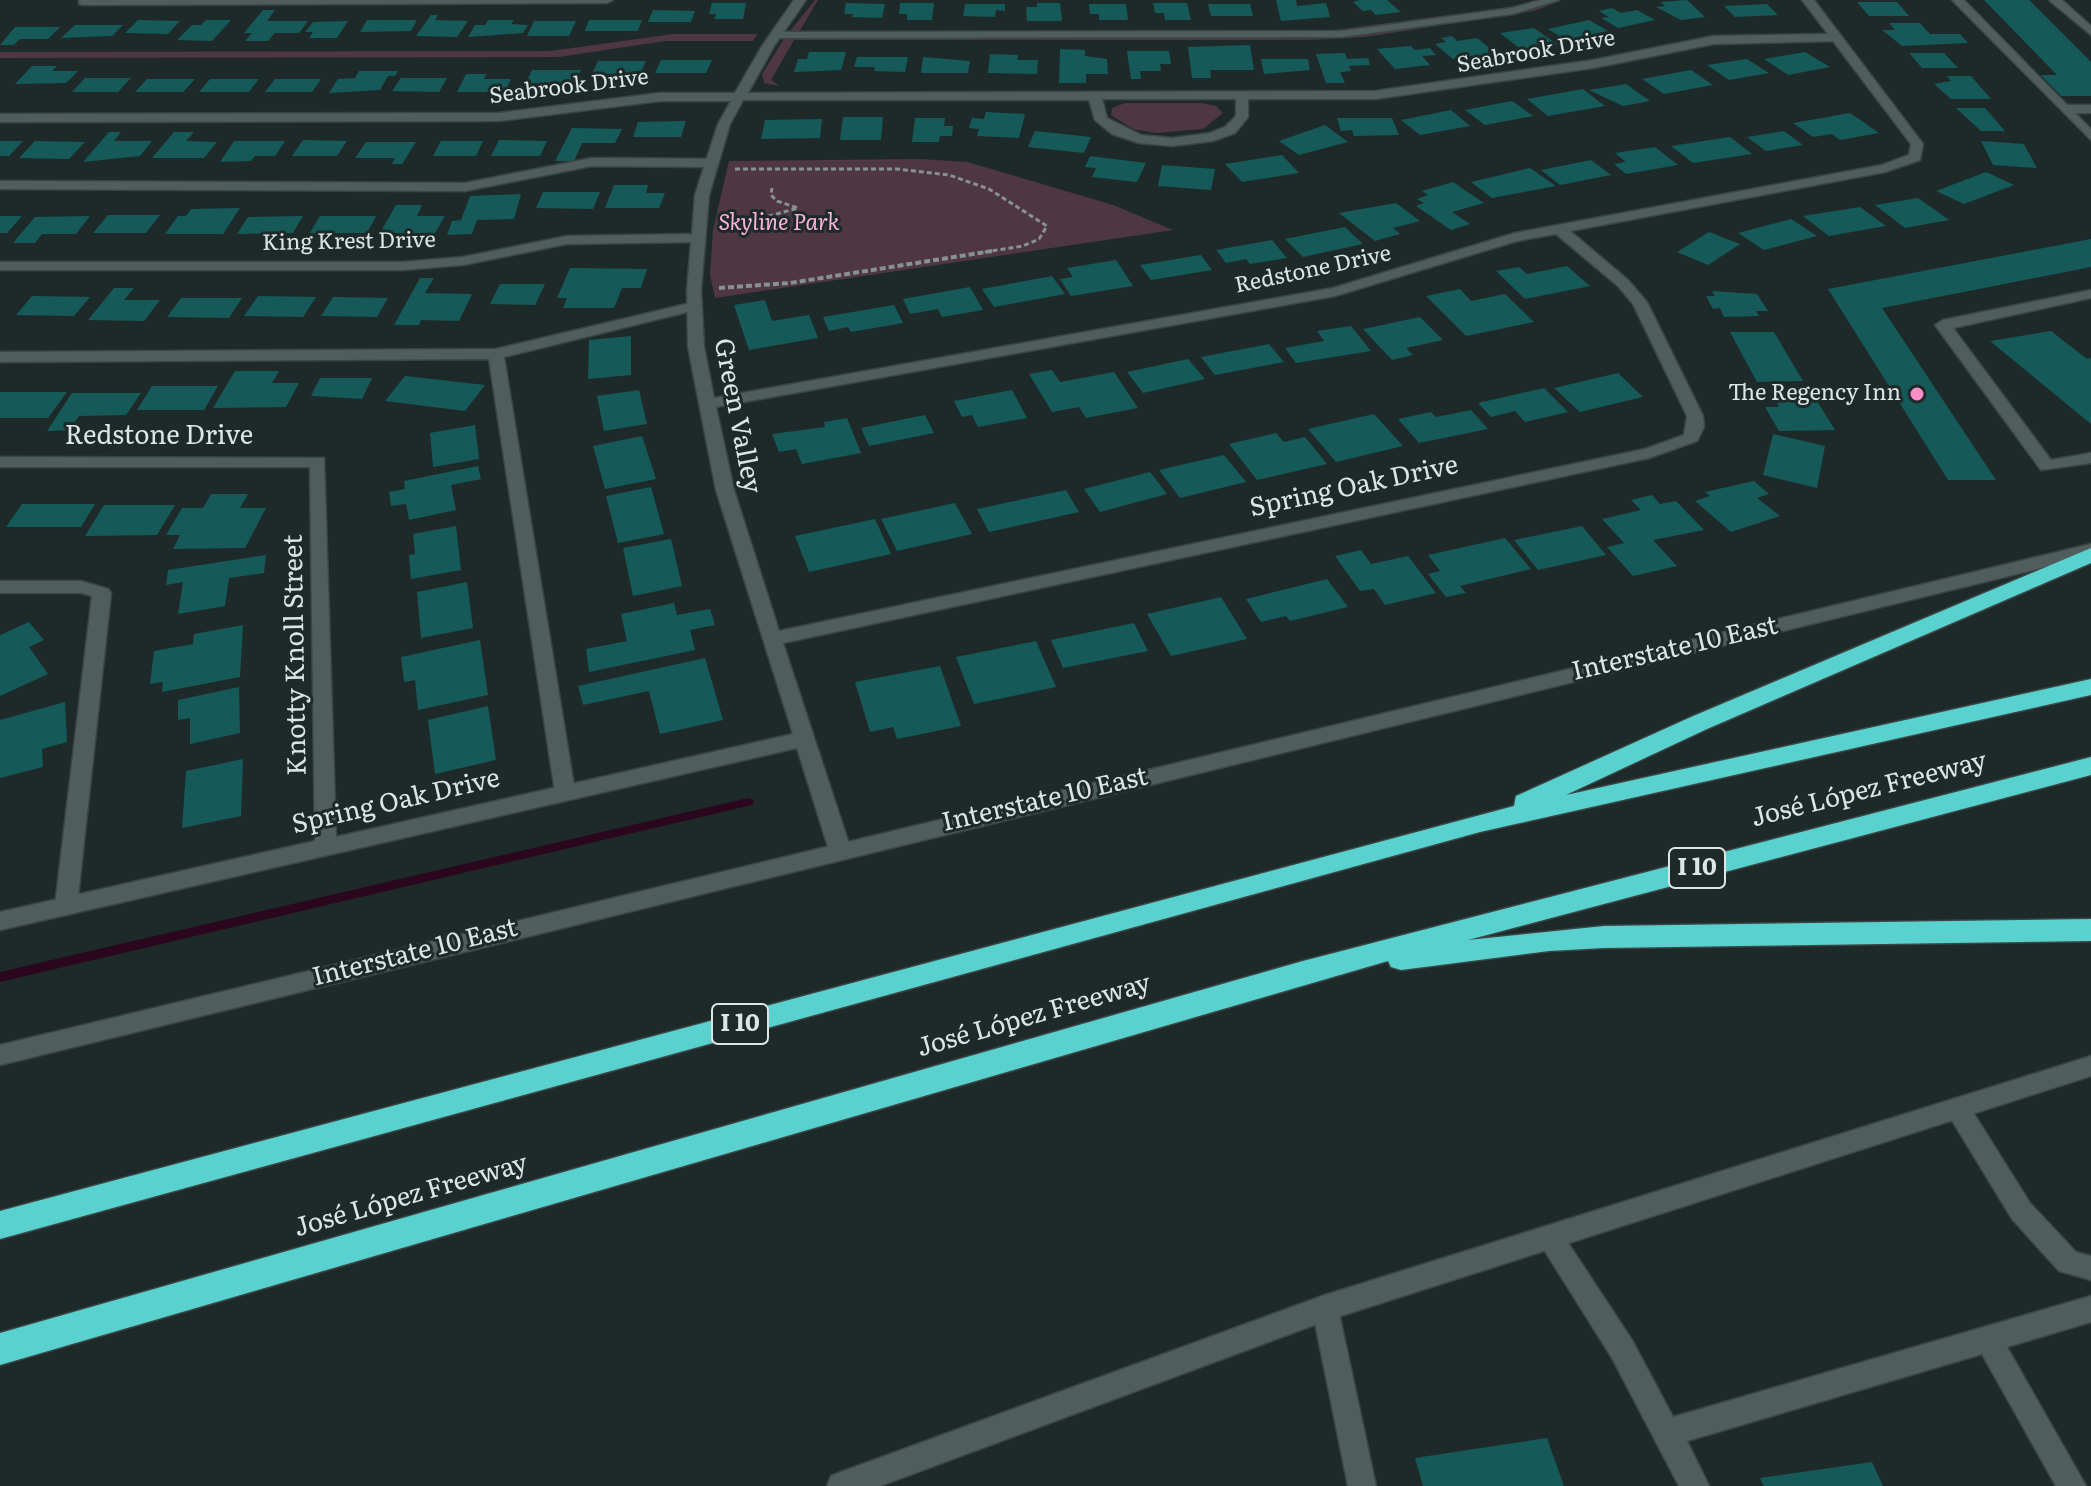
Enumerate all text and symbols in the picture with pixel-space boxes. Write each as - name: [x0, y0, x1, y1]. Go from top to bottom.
- street label: Seabrook Drive: [1455, 25, 1617, 79]
- street label: Seabrook Drive: [488, 64, 650, 110]
- park label: Skyline Park: [718, 211, 840, 237]
- street label: King Krest Drive: [262, 227, 436, 257]
- street label: Redstone Drive: [1232, 241, 1394, 299]
- street label: Green Valley: [707, 336, 767, 496]
- place label: The Regency Inn: [1728, 381, 1901, 407]
- marker: The Regency Inn: [1908, 385, 1926, 403]
- street label: Redstone Drive: [65, 420, 253, 452]
- street label: Spring Oak Drive: [1247, 450, 1461, 524]
- street label: Knotty Knoll Street: [278, 534, 314, 776]
- street label: Interstate 10 East: [1569, 610, 1781, 688]
- street label: José López Freeway: [1748, 746, 1990, 834]
- street label: Interstate 10 East: [939, 761, 1151, 839]
- street label: Spring Oak Drive: [289, 763, 503, 841]
- road number: I 10: [1669, 848, 1725, 888]
- street label: Interstate 10 East: [309, 912, 521, 994]
- street label: José López Freeway: [914, 968, 1154, 1064]
- road number: I 10: [712, 1004, 768, 1044]
- street label: José López Freeway: [291, 1148, 531, 1244]

